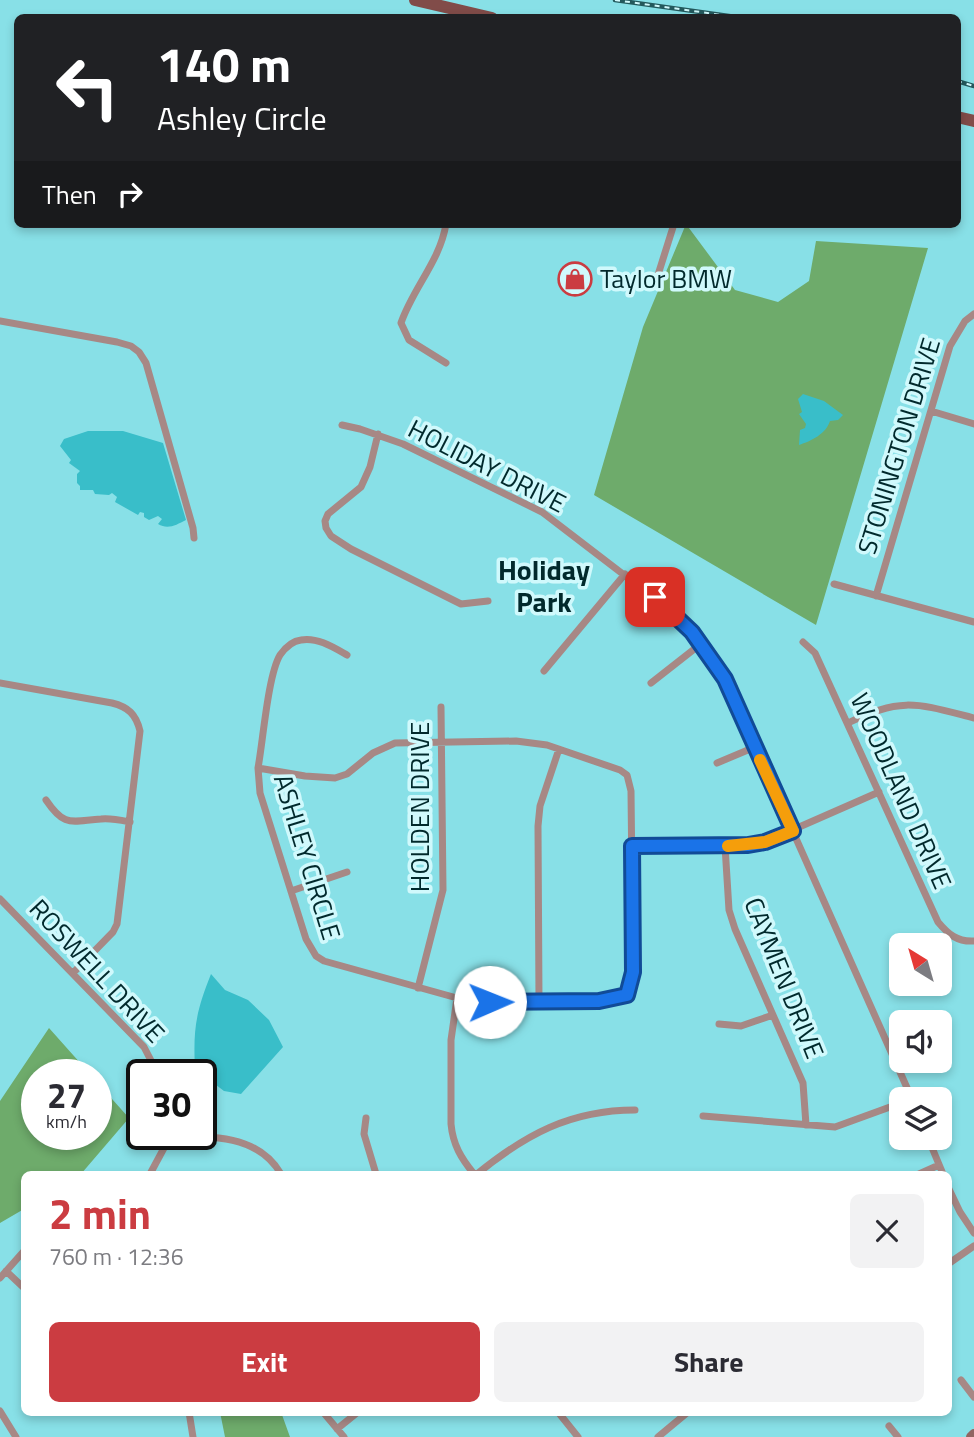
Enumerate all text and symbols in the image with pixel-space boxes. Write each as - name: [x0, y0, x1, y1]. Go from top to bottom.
- text: 140 m: [157, 26, 291, 101]
- icon: left: [42, 42, 133, 133]
- text: Ashley Circle: [157, 94, 327, 142]
- text: Then: [42, 175, 97, 214]
- icon: right: [111, 175, 149, 213]
- place label: Taylor BMW: [600, 259, 732, 298]
- shop icon: Taylor BMW: [556, 260, 594, 298]
- street label: STONINGTON DRIVE: [847, 333, 950, 559]
- street label: HOLIDAY DRIVE: [401, 409, 573, 522]
- district label: Holiday Park: [498, 548, 590, 623]
- pin: [625, 567, 685, 627]
- icon: arrive: [636, 578, 674, 616]
- street label: WOODLAND DRIVE: [841, 687, 962, 895]
- street label: HOLDEN DRIVE: [400, 722, 439, 892]
- street label: ASHLEY CIRCLE: [264, 769, 351, 944]
- street label: ROSWELL DRIVE: [20, 890, 174, 1051]
- street label: CAYMEN DRIVE: [734, 891, 834, 1064]
- north arrow: [889, 933, 952, 996]
- map controls: [889, 933, 952, 1150]
- position arrow: [453, 965, 527, 1039]
- button: sound: [889, 1010, 952, 1073]
- speed limit sign: 30: [126, 1059, 217, 1150]
- text: 27: [47, 1068, 86, 1122]
- button: layers: [889, 1087, 952, 1150]
- text: km/h: [46, 1108, 87, 1135]
- text: 2 min: [49, 1181, 151, 1245]
- button: close: [850, 1194, 924, 1268]
- text: 760 m · 12:36: [49, 1239, 184, 1274]
- button: Exit: [49, 1322, 480, 1402]
- button: Share: [494, 1322, 924, 1402]

